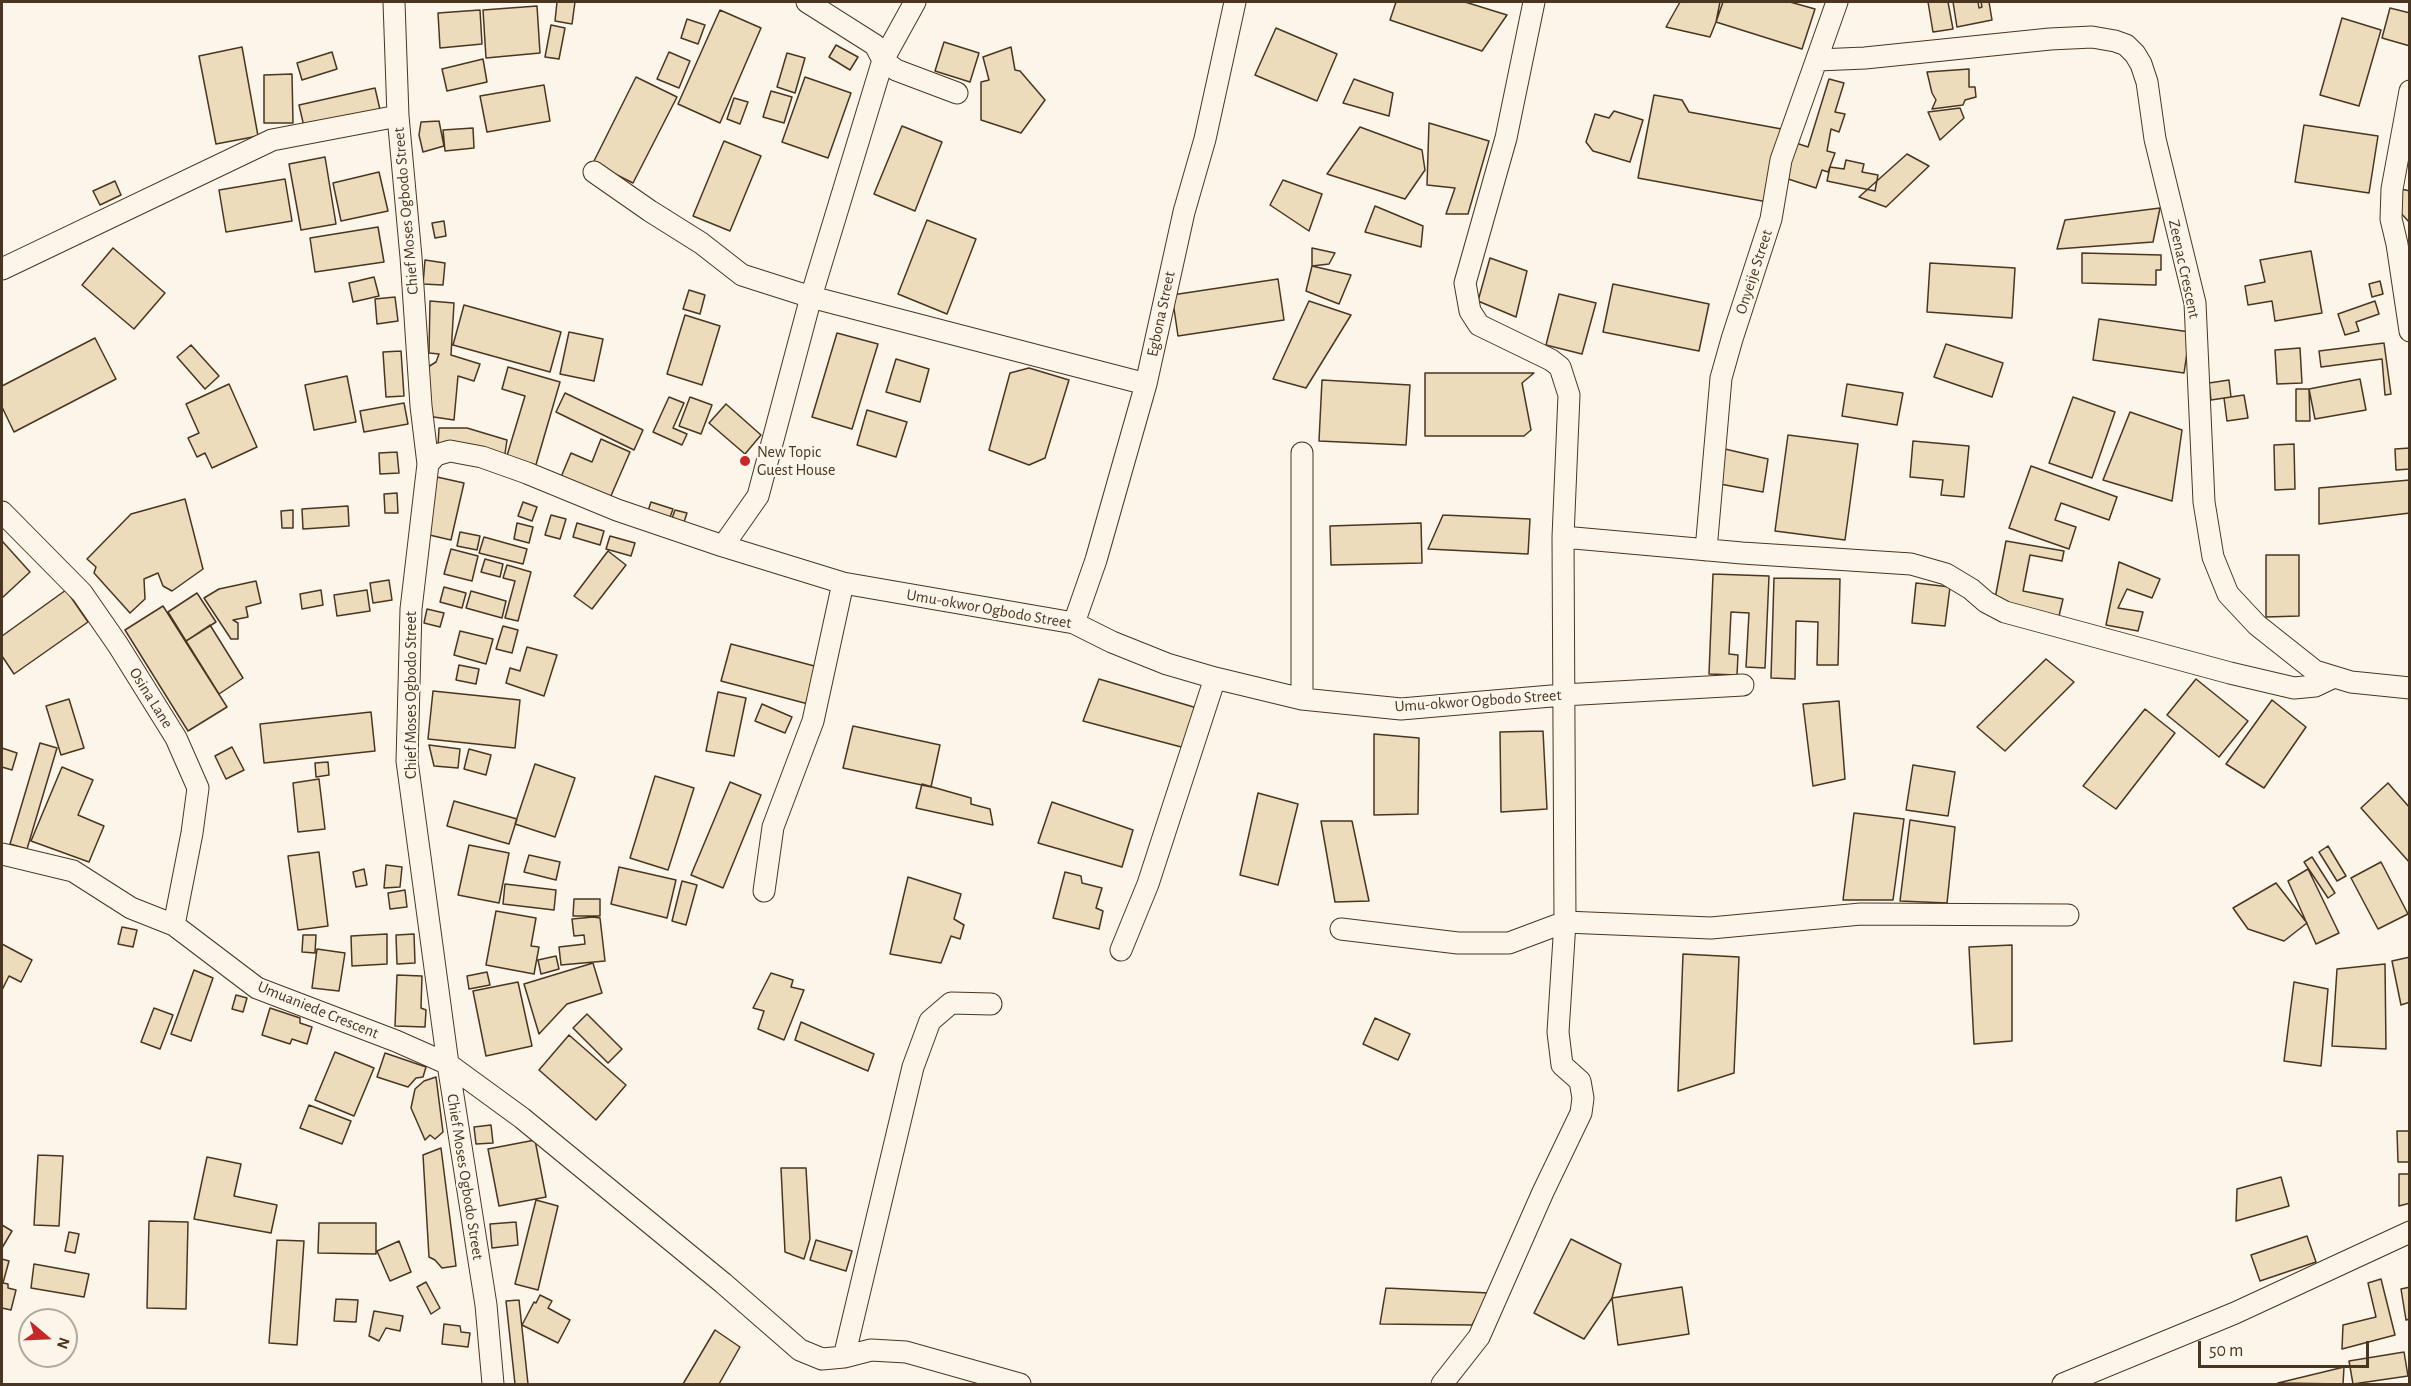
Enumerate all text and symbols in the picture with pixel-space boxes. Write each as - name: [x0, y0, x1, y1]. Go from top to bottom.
- street label: Chief Moses Ogbodo Street: [389, 127, 423, 295]
- street label: Zeenac Crescent: [2164, 218, 2204, 320]
- street label: Onyeije Street: [1731, 227, 1777, 317]
- street label: Egbona Street: [1143, 270, 1179, 358]
- place label: New Topic Guest House: [757, 442, 835, 480]
- marker: New Topic Guest House: [738, 454, 752, 468]
- street label: Umu-okwor Ogbodo Street: [905, 585, 1073, 633]
- street label: Chief Moses Ogbodo Street: [401, 611, 421, 779]
- street label: Osina Lane: [125, 664, 177, 732]
- street label: Umu-okwor Ogbodo Street: [1394, 686, 1562, 716]
- street label: Umuaniede Crescent: [255, 977, 381, 1043]
- street label: Chief Moses Ogbodo Street: [442, 1093, 488, 1261]
- north arrow: [18, 1308, 78, 1368]
- scale bar: [2201, 1329, 2372, 1367]
- text: N: [54, 1335, 73, 1351]
- text: 50 m: [2209, 1342, 2243, 1360]

